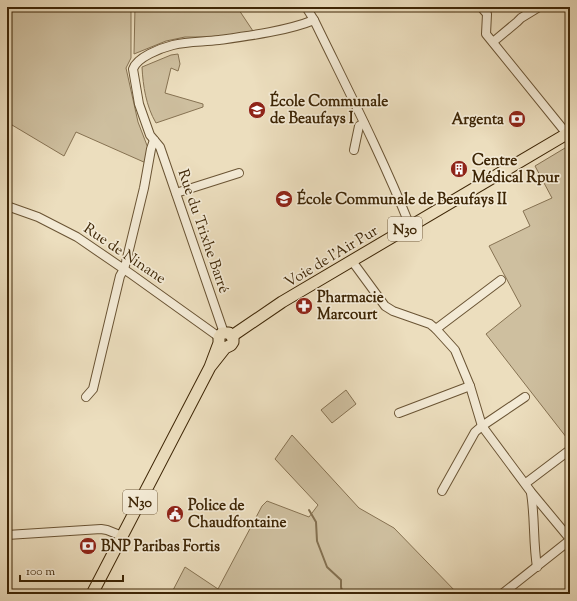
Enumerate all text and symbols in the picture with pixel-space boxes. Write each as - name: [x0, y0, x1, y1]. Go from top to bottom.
- place label: École Communale de Beaufays I: [270, 90, 388, 130]
- school or university icon: École Communale de Beaufays I: [247, 100, 267, 120]
- bank icon: Argenta: [507, 109, 527, 129]
- place label: Argenta: [451, 110, 504, 131]
- place label: Centre Médical Rpur: [472, 151, 560, 189]
- building icon: Centre Médical Rpur: [449, 159, 469, 179]
- street label: Rue du Trixhe Barré: [172, 167, 234, 296]
- place label: École Communale de Beaufays II: [297, 188, 507, 211]
- school or university icon: École Communale de Beaufays II: [274, 189, 294, 209]
- road number: N30: [388, 217, 422, 241]
- street label: Rue de Ninane: [79, 219, 170, 290]
- street label: Voie de l'Air Pur: [281, 221, 383, 294]
- place label: Pharmacie Marcourt: [317, 288, 384, 326]
- pharmacy icon: Pharmacie Marcourt: [294, 296, 314, 316]
- road number: N30: [123, 490, 157, 514]
- place label: Police de Chaudfontaine: [188, 496, 287, 534]
- public building icon: Police de Chaudfontaine: [165, 504, 185, 524]
- bank icon: BNP Paribas Fortis: [78, 536, 98, 556]
- place label: BNP Paribas Fortis: [101, 537, 220, 558]
- scale bar: [20, 557, 123, 583]
- text: 100 m: [26, 563, 55, 581]

